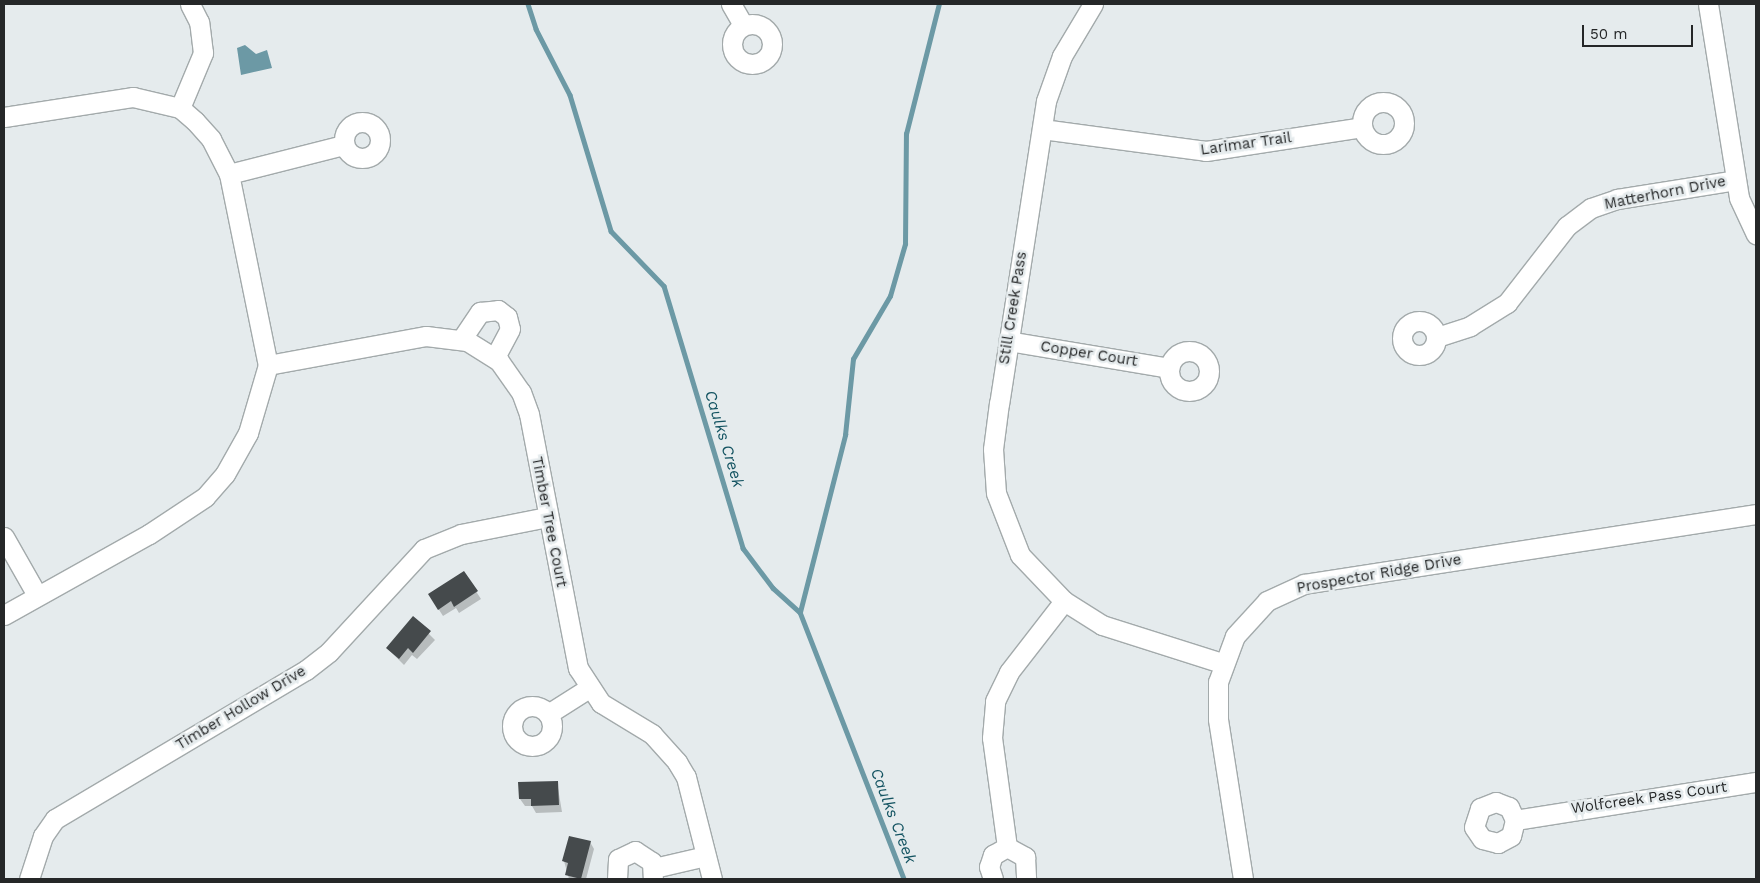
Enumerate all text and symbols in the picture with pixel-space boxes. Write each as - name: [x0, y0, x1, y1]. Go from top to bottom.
- scale bar: [1585, 15, 1696, 47]
- text: 50 m: [1590, 25, 1627, 43]
- street label: Larimar Trail: [1199, 129, 1293, 159]
- street label: Matterhorn Drive: [1603, 172, 1727, 214]
- street label: Still Creek Pass: [995, 250, 1031, 366]
- street label: Copper Court: [1039, 337, 1139, 371]
- water label: Caulks Creek: [700, 388, 748, 490]
- street label: Timber Tree Court: [527, 455, 571, 589]
- street label: Prospector Ridge Drive: [1295, 551, 1463, 597]
- street label: Timber Hollow Drive: [172, 662, 310, 754]
- water label: Caulks Creek: [866, 766, 920, 866]
- street label: Wolfcreek Pass Court: [1570, 778, 1728, 818]

